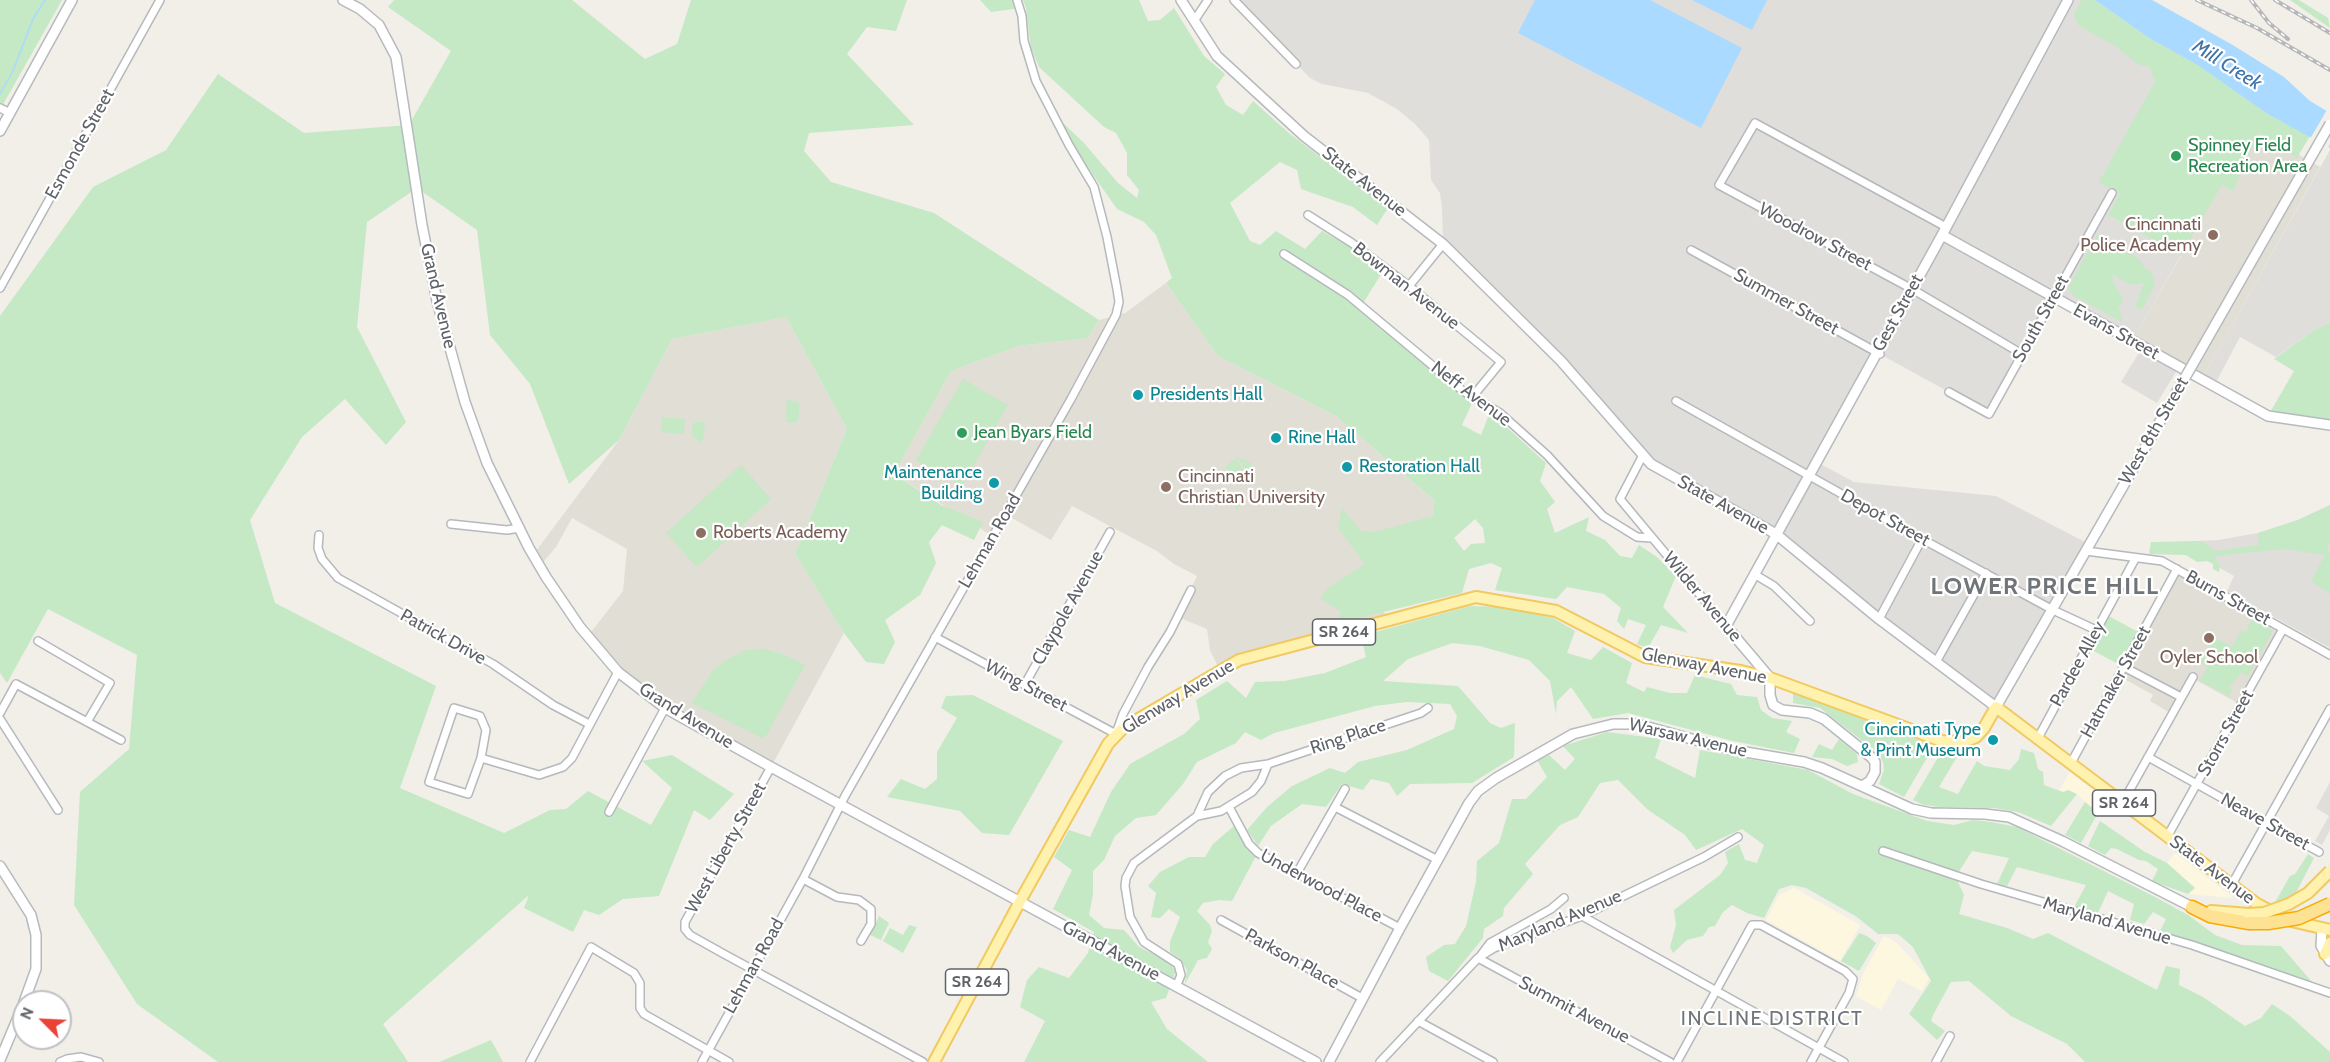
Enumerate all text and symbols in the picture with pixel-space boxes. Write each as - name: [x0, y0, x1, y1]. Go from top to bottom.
- water label: Mill Creek: [2188, 35, 2266, 95]
- street label: Esmonde Street: [41, 85, 119, 203]
- place label: Spinney Field Recreation Area: [2188, 135, 2307, 178]
- street label: State Avenue: [1318, 142, 1410, 222]
- marker: Spinney Field Recreation Area: [2169, 149, 2183, 163]
- street label: Woodrow Street: [1755, 198, 1875, 276]
- place label: Cincinnati Police Academy: [2080, 214, 2201, 256]
- marker: Cincinnati Police Academy: [2206, 228, 2220, 242]
- street label: Bowman Avenue: [1348, 238, 1464, 334]
- street label: Grand Avenue: [415, 241, 461, 351]
- street label: Summer Street: [1730, 264, 1842, 340]
- street label: Gest Street: [1868, 271, 1928, 355]
- street label: South Street: [2008, 272, 2074, 366]
- street label: Evans Street: [2069, 300, 2163, 364]
- street label: Neff Avenue: [1427, 357, 1515, 431]
- street label: West 8th Street: [2115, 374, 2193, 488]
- place label: Presidents Hall: [1150, 384, 1262, 406]
- marker: Presidents Hall: [1131, 388, 1145, 402]
- place label: Jean Byars Field: [974, 422, 1092, 444]
- marker: Jean Byars Field: [955, 426, 969, 440]
- place label: Rine Hall: [1288, 427, 1356, 449]
- marker: Rine Hall: [1269, 431, 1283, 445]
- place label: Restoration Hall: [1359, 456, 1480, 478]
- marker: Restoration Hall: [1340, 460, 1354, 474]
- place label: Maintenance Building: [884, 462, 982, 504]
- place label: Cincinnati Christian University: [1178, 466, 1325, 508]
- street label: State Avenue: [1674, 471, 1772, 539]
- marker: Maintenance Building: [987, 476, 1001, 490]
- marker: Cincinnati Christian University: [1159, 480, 1173, 494]
- street label: Depot Street: [1837, 485, 1933, 551]
- street label: Lehman Road: [954, 490, 1026, 592]
- place label: Roberts Academy: [713, 522, 847, 544]
- marker: Roberts Academy: [694, 526, 708, 540]
- street label: Claypole Avenue: [1028, 547, 1108, 669]
- street label: Wilder Avenue: [1658, 548, 1746, 646]
- street label: Burns Street: [2182, 566, 2274, 630]
- district label: LOWER PRICE HILL: [1931, 573, 2159, 601]
- street label: Patrick Drive: [396, 605, 490, 669]
- street label: Pardee Alley: [2046, 618, 2110, 710]
- road number: SR 264: [1312, 619, 1376, 645]
- street label: Hatmaker Street: [2076, 622, 2156, 742]
- marker: Oyler School: [2202, 631, 2216, 645]
- street label: Glenway Avenue: [1640, 643, 1768, 689]
- place label: Oyler School: [2160, 647, 2258, 669]
- street label: Wing Street: [981, 655, 1071, 717]
- street label: Glenway Avenue: [1118, 655, 1238, 739]
- street label: Grand Avenue: [635, 678, 737, 754]
- street label: Storrs Street: [2193, 686, 2259, 780]
- street label: Warsaw Avenue: [1627, 714, 1749, 762]
- street label: Ring Place: [1308, 715, 1388, 759]
- place label: Cincinnati Type & Print Museum: [1861, 719, 1981, 762]
- marker: Cincinnati Type & Print Museum: [1986, 733, 2000, 747]
- street label: West Liberty Street: [681, 779, 771, 917]
- street label: Neave Street: [2217, 789, 2313, 855]
- road number: SR 264: [2092, 790, 2156, 816]
- street label: State Avenue: [2165, 831, 2259, 909]
- street label: Underwood Place: [1256, 845, 1386, 927]
- street label: Maryland Avenue: [1495, 885, 1625, 957]
- street label: Maryland Avenue: [2041, 892, 2173, 950]
- street label: Lehman Road: [719, 915, 789, 1017]
- street label: Grand Avenue: [1059, 916, 1163, 986]
- street label: Parkson Place: [1241, 924, 1343, 994]
- road number: SR 264: [946, 969, 1008, 995]
- street label: Summit Avenue: [1515, 972, 1633, 1048]
- north arrow: [12, 990, 72, 1050]
- text: N: [16, 1004, 38, 1022]
- district label: INCLINE DISTRICT: [1681, 1007, 1863, 1031]

